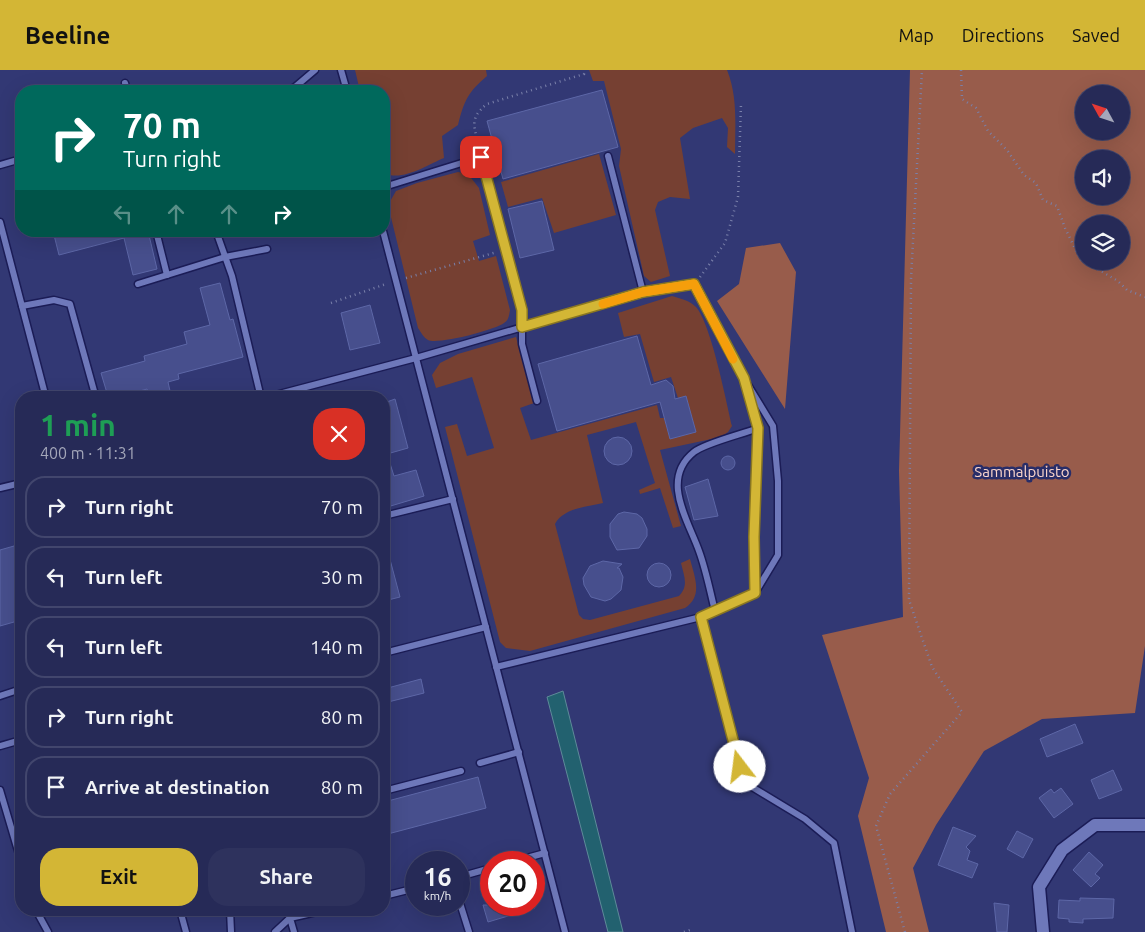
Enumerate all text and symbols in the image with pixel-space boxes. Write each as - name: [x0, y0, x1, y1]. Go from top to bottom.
- text: Beeline: [25, 22, 110, 49]
- text: Map: [898, 25, 934, 45]
- text: Directions: [962, 25, 1044, 45]
- text: Saved: [1072, 25, 1120, 45]
- north arrow: [1075, 85, 1130, 140]
- map controls: [1075, 85, 1130, 270]
- icon: right: [40, 105, 105, 170]
- text: 70 m: [123, 105, 201, 145]
- pin: [460, 136, 502, 178]
- icon: arrive: [467, 143, 495, 171]
- text: Turn right: [123, 146, 221, 171]
- button: sound: [1075, 150, 1130, 205]
- icon: left: [109, 200, 137, 228]
- icon: ahead: [162, 200, 190, 228]
- icon: ahead: [215, 200, 243, 228]
- icon: right: [268, 200, 296, 228]
- button: layers: [1075, 215, 1130, 270]
- text: 1 min: [40, 408, 116, 442]
- button: close: [313, 408, 365, 460]
- text: 400 m · 11:31: [40, 444, 136, 462]
- park label: Sammalpuisto: [974, 463, 1070, 480]
- icon: right: [42, 493, 70, 521]
- text: Turn right: [85, 496, 173, 518]
- text: 70 m: [321, 496, 363, 518]
- icon: left: [42, 563, 70, 591]
- text: Turn left: [85, 566, 163, 588]
- text: 30 m: [321, 566, 363, 588]
- icon: left: [42, 633, 70, 661]
- text: Turn left: [85, 636, 163, 658]
- text: 140 m: [310, 636, 363, 658]
- icon: right: [42, 703, 70, 731]
- text: Turn right: [85, 706, 173, 728]
- text: 80 m: [321, 706, 363, 728]
- position arrow: [713, 740, 765, 792]
- icon: arrive: [42, 773, 70, 801]
- text: Arrive at destination: [85, 776, 270, 798]
- text: 80 m: [321, 776, 363, 798]
- button: Exit: [40, 848, 198, 906]
- button: Share: [208, 848, 365, 906]
- speed limit sign: 20: [480, 851, 545, 916]
- text: 16: [423, 863, 452, 891]
- text: km/h: [424, 889, 451, 902]

